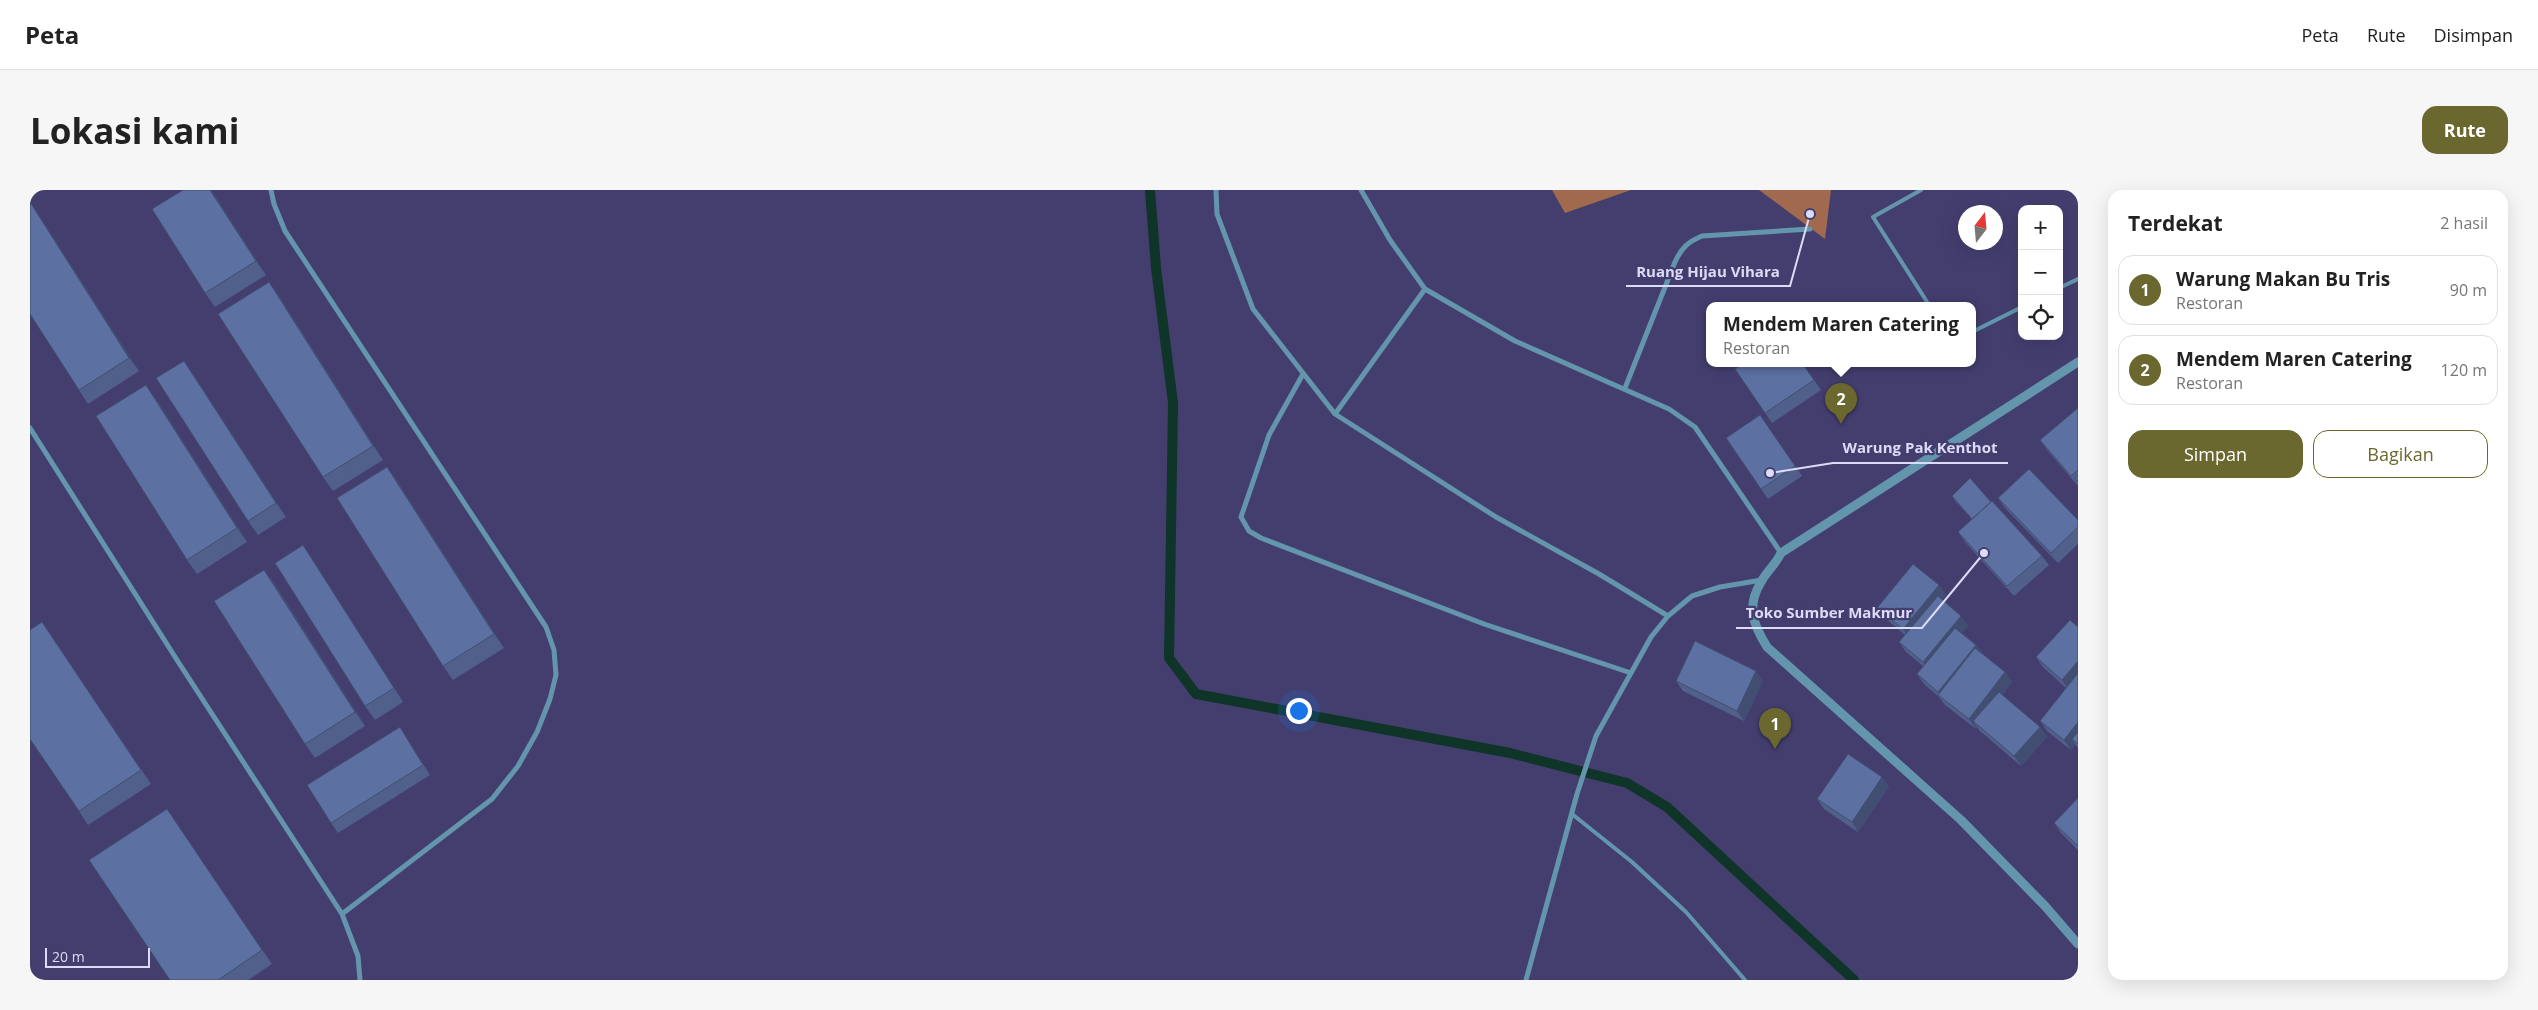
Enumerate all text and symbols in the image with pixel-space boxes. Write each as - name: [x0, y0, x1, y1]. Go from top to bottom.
- text: Peta: [25, 18, 79, 51]
- text: Peta: [2302, 23, 2339, 47]
- text: Rute: [2367, 23, 2406, 47]
- text: Disimpan: [2434, 23, 2513, 47]
- button: Rute: [2422, 106, 2508, 154]
- text: Lokasi kami: [30, 107, 239, 154]
- north arrow: [1958, 205, 2003, 250]
- map controls: [2018, 205, 2063, 340]
- button: +: [2018, 205, 2063, 250]
- text: Terdekat: [2128, 209, 2223, 237]
- text: 2 hasil: [2440, 212, 2488, 234]
- button: −: [2018, 250, 2063, 295]
- callout: Ruang Hijau Vihara: [1626, 256, 1790, 286]
- text: Ruang Hijau Vihara: [1636, 261, 1780, 281]
- text: Warung Makan Bu Tris: [2176, 266, 2390, 292]
- text: 1: [2140, 279, 2150, 301]
- text: 90 m: [2450, 279, 2487, 301]
- text: Restoran: [2176, 292, 2243, 314]
- button: locate: [2018, 295, 2063, 340]
- popup: [1706, 302, 1976, 367]
- text: Mendem Maren Catering: [1723, 311, 1959, 337]
- text: Restoran: [1723, 337, 1790, 359]
- text: Mendem Maren Catering: [2176, 346, 2412, 372]
- text: 2: [2140, 359, 2150, 381]
- text: 120 m: [2441, 359, 2487, 381]
- text: Restoran: [2176, 372, 2243, 394]
- pin: 2: [1825, 383, 1857, 424]
- button: Simpan: [2128, 430, 2303, 478]
- button: Bagikan: [2313, 430, 2488, 478]
- callout: Warung Pak Kenthot: [1833, 433, 2008, 463]
- text: Warung Pak Kenthot: [1843, 437, 1998, 457]
- callout: Toko Sumber Makmur: [1736, 598, 1922, 628]
- text: Toko Sumber Makmur: [1746, 602, 1912, 622]
- your location: [1286, 698, 1312, 724]
- pin: 1: [1759, 708, 1791, 749]
- scale bar: [45, 945, 150, 968]
- text: 20 m: [52, 947, 85, 966]

